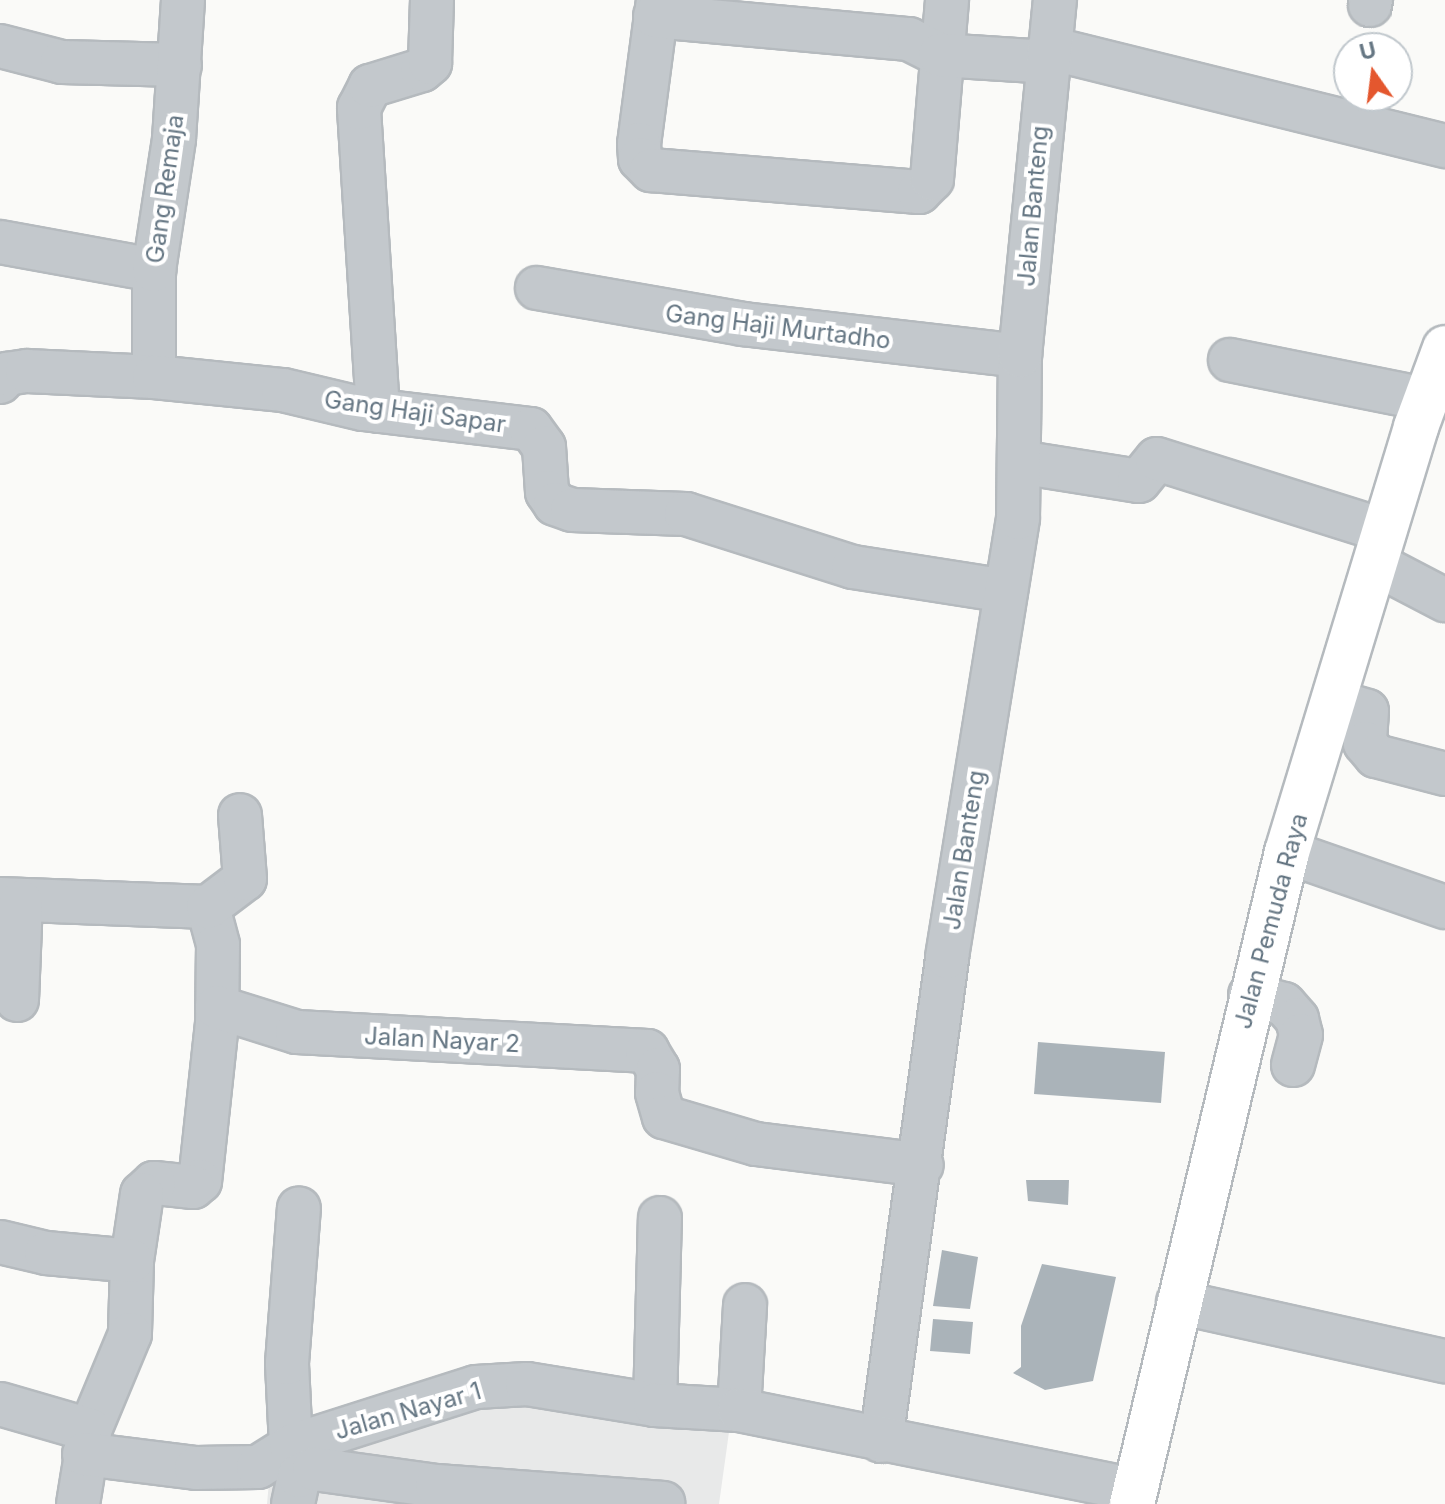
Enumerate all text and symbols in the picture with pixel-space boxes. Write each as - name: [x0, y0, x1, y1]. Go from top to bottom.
- north arrow: [1333, 32, 1413, 112]
- text: U: [1357, 36, 1379, 65]
- street label: Gang Remaja: [140, 113, 190, 265]
- street label: Jalan Banteng: [1012, 124, 1054, 288]
- street label: Gang Haji Murtadho: [664, 299, 892, 355]
- street label: Gang Haji Sapar: [322, 385, 508, 439]
- street label: Jalan Banteng: [937, 768, 991, 932]
- street label: Jalan Pemuda Raya: [1228, 810, 1314, 1032]
- street label: Jalan Nayar 2: [363, 1022, 521, 1058]
- street label: Jalan Nayar 1: [331, 1376, 485, 1446]

